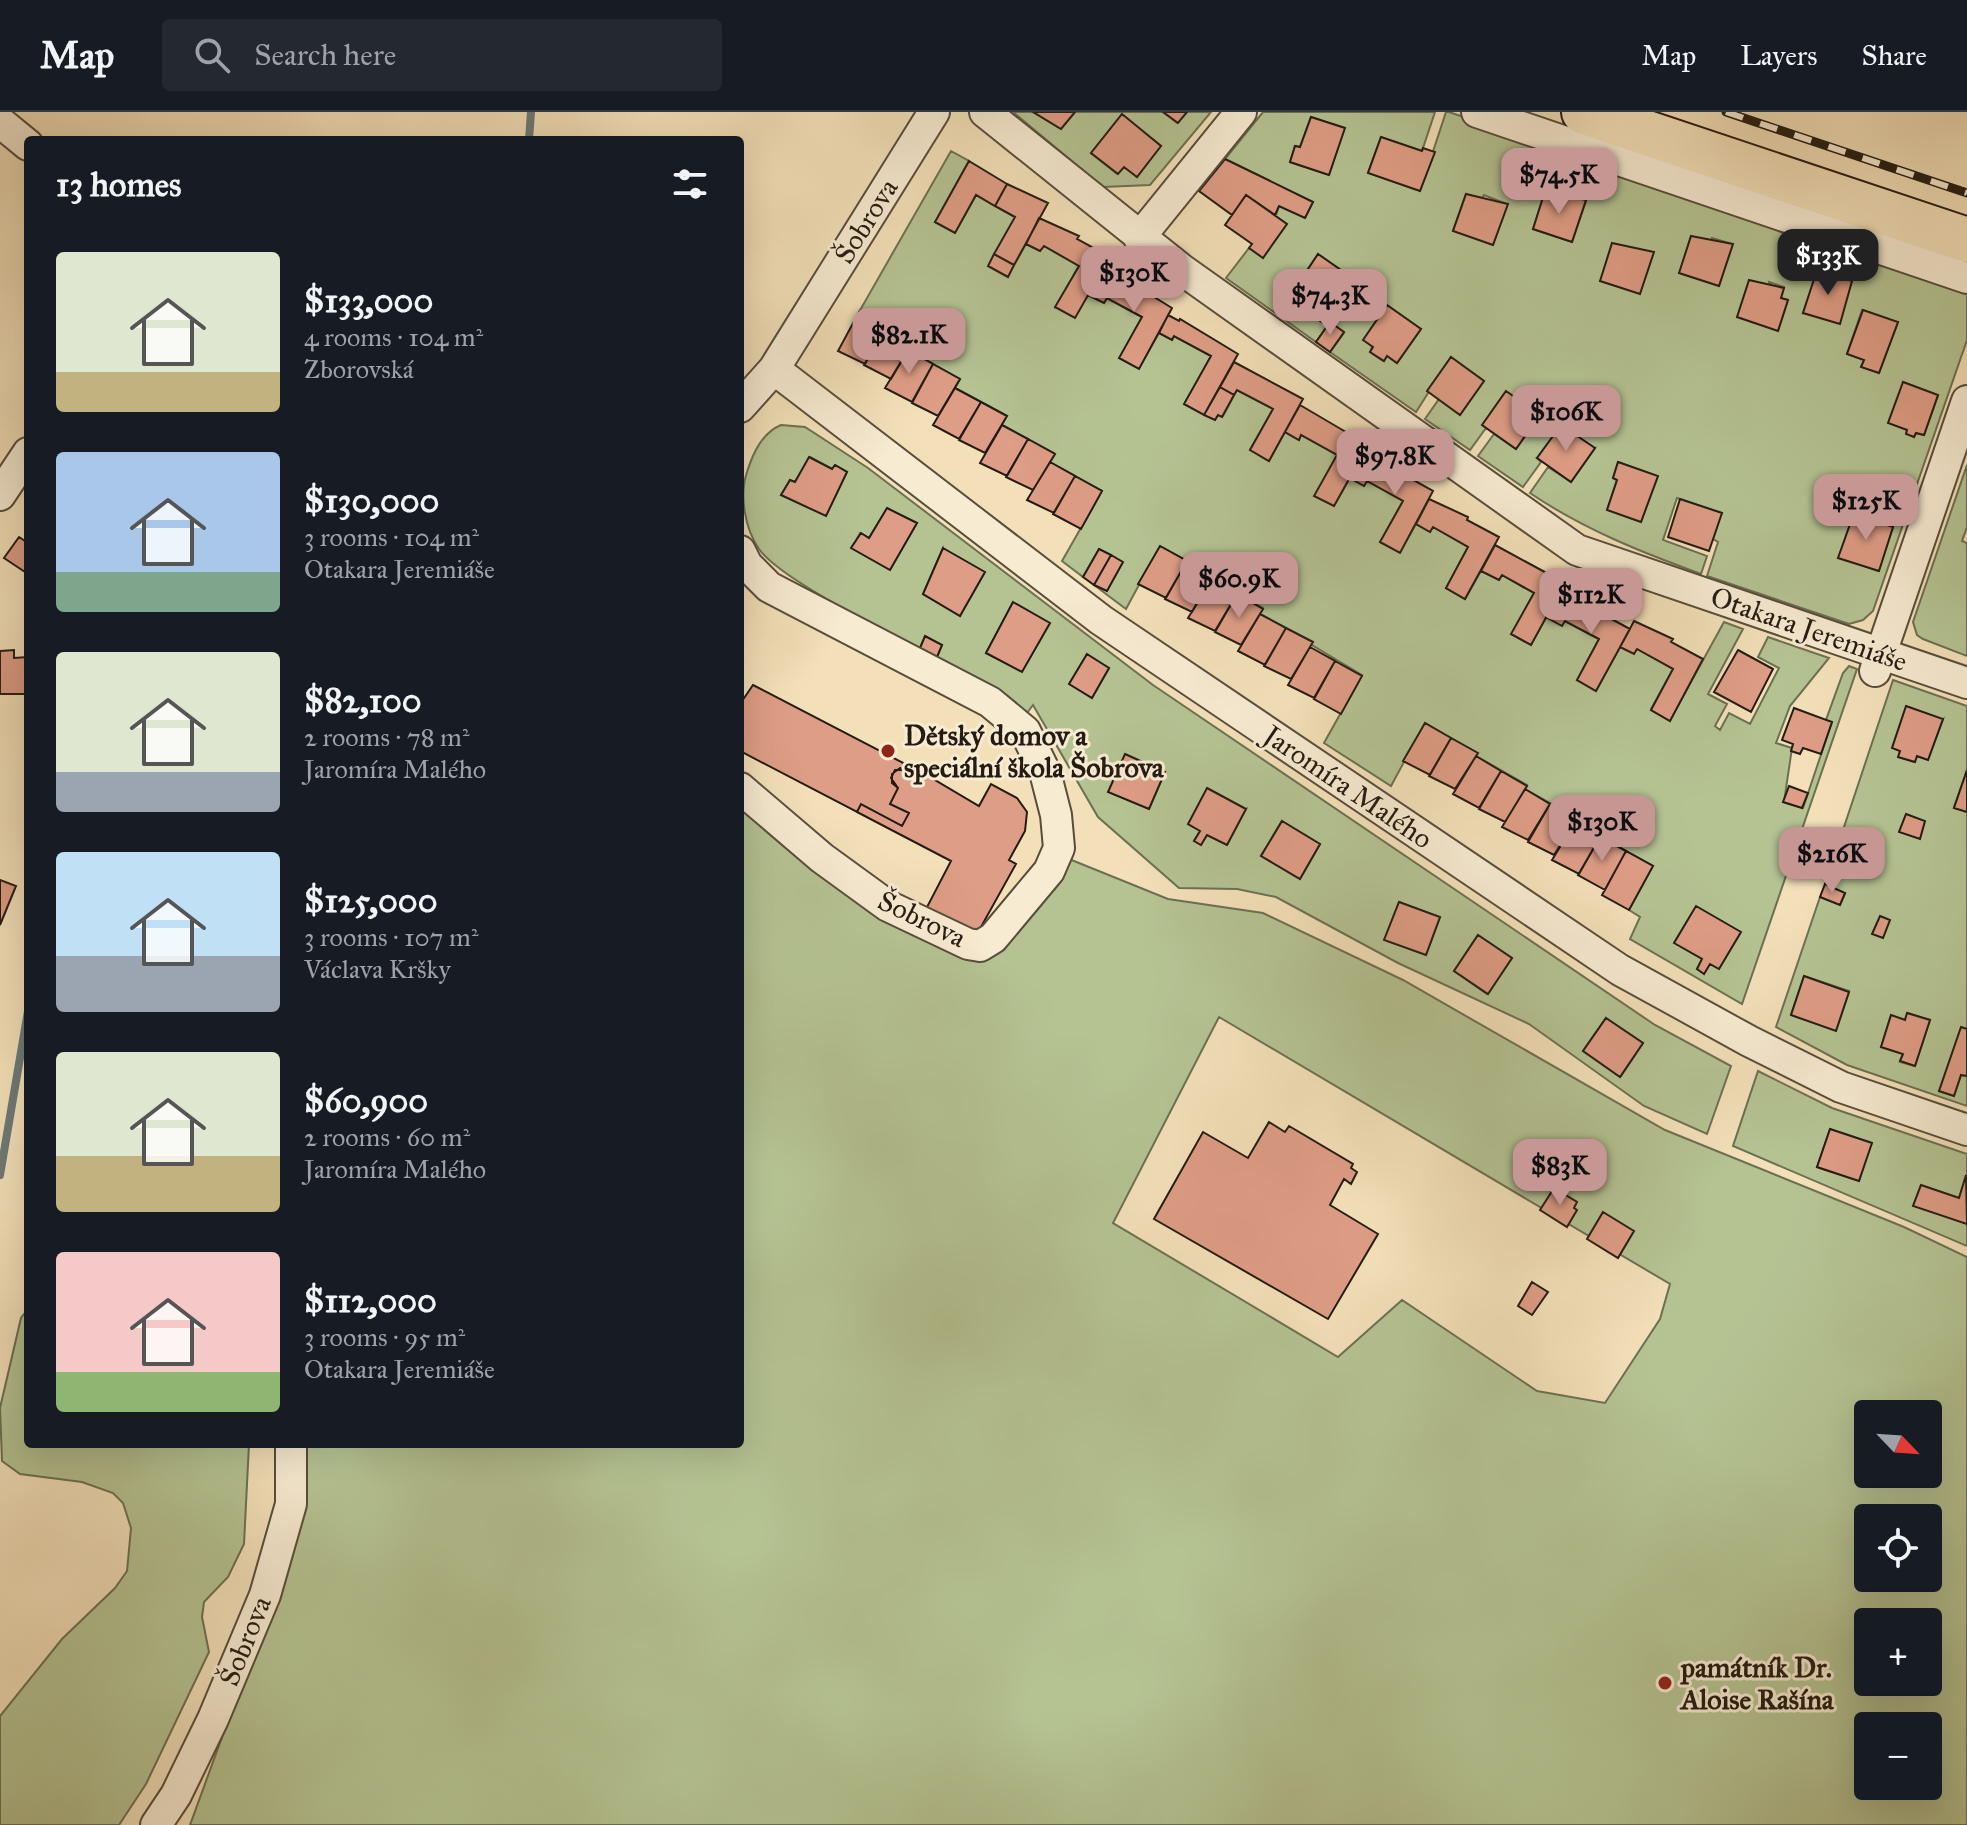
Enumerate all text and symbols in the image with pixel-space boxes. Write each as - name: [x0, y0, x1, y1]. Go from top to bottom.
- search box: [162, 19, 722, 91]
- text: Map: [40, 32, 114, 78]
- icon: search: [190, 33, 234, 77]
- text: Search here: [254, 37, 396, 73]
- text: Map: [1641, 38, 1696, 73]
- text: Layers: [1740, 38, 1818, 73]
- text: Share: [1862, 38, 1927, 73]
- pin: $74.5K: [1494, 148, 1624, 216]
- text: $74.5K: [1519, 158, 1599, 190]
- icon: filters: [668, 162, 712, 206]
- text: 13 homes: [56, 164, 181, 205]
- street label: Šobrova: [826, 172, 906, 270]
- pin: $133K: [1772, 229, 1884, 297]
- text: $133K: [1795, 239, 1861, 271]
- pin: $130K: [1078, 246, 1190, 314]
- text: $130K: [1099, 256, 1169, 288]
- pin: $74.3K: [1265, 269, 1395, 337]
- text: $74.3K: [1291, 279, 1369, 311]
- text: $133,000: [304, 280, 433, 321]
- icon: home: [120, 284, 216, 380]
- pin: $82.1K: [844, 308, 974, 376]
- text: $82.1K: [871, 318, 947, 350]
- text: 4 rooms · 104 m²: [304, 321, 483, 353]
- text: Zborovská: [304, 353, 414, 385]
- pin: $106K: [1510, 385, 1622, 453]
- text: $106K: [1530, 395, 1602, 427]
- pin: $97.8K: [1330, 429, 1460, 497]
- text: $97.8K: [1355, 439, 1435, 471]
- pin: $125K: [1810, 474, 1922, 542]
- text: $130,000: [304, 480, 439, 521]
- icon: home: [120, 484, 216, 580]
- text: $125K: [1831, 484, 1901, 516]
- text: 3 rooms · 104 m²: [304, 521, 479, 553]
- pin: $60.9K: [1174, 552, 1304, 620]
- text: Otakara Jeremiáše: [304, 553, 495, 585]
- text: $60.9K: [1198, 562, 1280, 594]
- pin: $112K: [1535, 568, 1647, 636]
- text: $112K: [1557, 578, 1625, 610]
- street label: Otakara Jeremiáše: [1706, 579, 1912, 679]
- text: $82,100: [304, 680, 422, 721]
- icon: home: [120, 684, 216, 780]
- street label: Jaromíra Malého: [1254, 716, 1439, 856]
- place label: Dětský domov a speciální škola Šobrova: [904, 718, 1165, 785]
- text: 2 rooms · 78 m²: [304, 721, 469, 753]
- marker: Dětský domov a speciální škola Šobrova: [879, 742, 897, 760]
- text: Jaromíra Malého: [304, 753, 486, 785]
- pin: $130K: [1546, 795, 1658, 863]
- text: $130K: [1567, 805, 1637, 837]
- pin: $216K: [1776, 827, 1888, 895]
- text: $216K: [1797, 837, 1867, 869]
- text: $125,000: [304, 880, 437, 921]
- street label: Šobrova: [872, 883, 972, 955]
- icon: home: [120, 884, 216, 980]
- text: 3 rooms · 107 m²: [304, 921, 479, 953]
- text: Václava Kršky: [304, 953, 451, 985]
- text: $60,900: [304, 1080, 428, 1121]
- icon: home: [120, 1084, 216, 1180]
- text: 2 rooms · 60 m²: [304, 1121, 470, 1153]
- pin: $83K: [1513, 1139, 1607, 1207]
- text: $83K: [1531, 1149, 1589, 1181]
- text: Jaromíra Malého: [304, 1153, 486, 1185]
- text: $112,000: [304, 1280, 437, 1321]
- icon: home: [120, 1284, 216, 1380]
- text: 3 rooms · 95 m²: [304, 1321, 465, 1353]
- text: Otakara Jeremiáše: [304, 1353, 495, 1385]
- north arrow: [1854, 1400, 1942, 1488]
- map controls: [1854, 1400, 1942, 1800]
- button: locate: [1854, 1504, 1942, 1592]
- street label: Šobrova: [211, 1591, 279, 1691]
- button: +: [1854, 1608, 1942, 1696]
- place label: památník Dr. Aloise Rašína: [1679, 1650, 1835, 1717]
- marker: památník Dr. Aloise Rašína: [1656, 1674, 1674, 1692]
- button: −: [1854, 1712, 1942, 1800]

